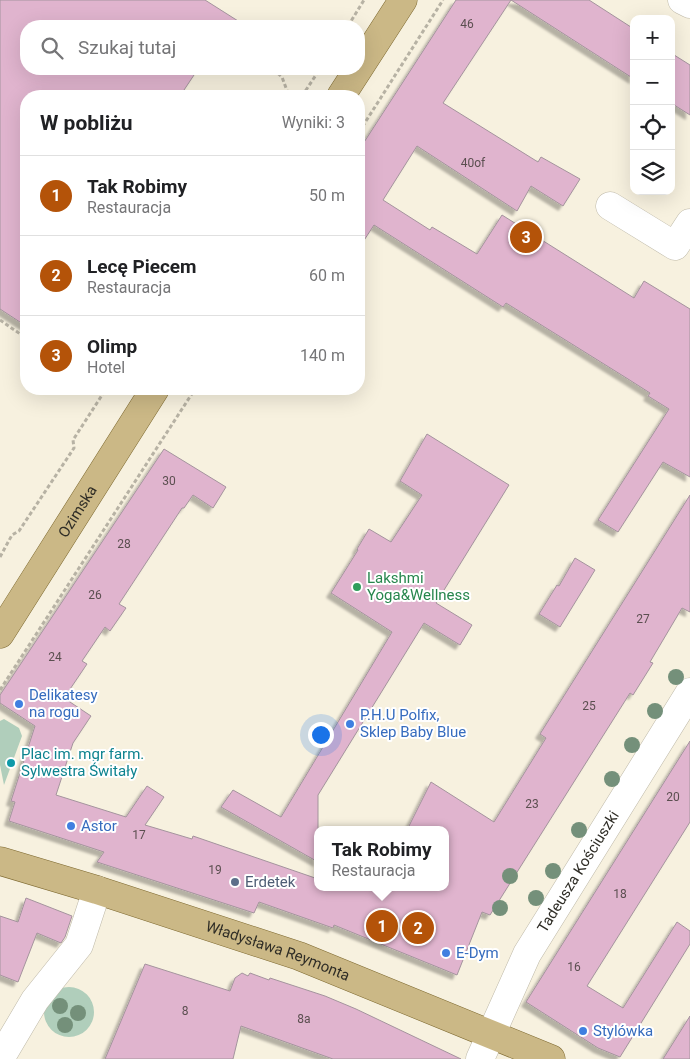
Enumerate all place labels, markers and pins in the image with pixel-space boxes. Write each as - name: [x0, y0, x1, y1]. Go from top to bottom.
- pin: 3: [510, 218, 542, 256]
- place label: Lakshmi Yoga&Wellness: [367, 569, 470, 604]
- marker: Lakshmi Yoga&Wellness: [351, 581, 363, 593]
- place label: Delikatesy na rogu: [29, 686, 98, 721]
- marker: Delikatesy na rogu: [13, 698, 25, 710]
- place label: P.H.U Polfix, Sklep Baby Blue: [360, 706, 466, 741]
- marker: P.H.U Polfix, Sklep Baby Blue: [344, 718, 356, 730]
- place label: Plac im. mgr farm. Sylwestra Świtały: [21, 745, 144, 780]
- marker: Plac im. mgr farm. Sylwestra Świtały: [5, 757, 17, 769]
- place label: Astor: [81, 817, 117, 835]
- marker: Astor: [65, 820, 77, 832]
- place label: Erdetek: [245, 873, 296, 891]
- marker: Erdetek: [229, 876, 241, 888]
- pin: 1: [366, 907, 398, 945]
- pin: 2: [402, 909, 434, 947]
- place label: E-Dym: [456, 944, 499, 962]
- marker: E-Dym: [440, 947, 452, 959]
- place label: Stylówka: [593, 1022, 653, 1040]
- marker: Stylówka: [577, 1025, 589, 1037]

